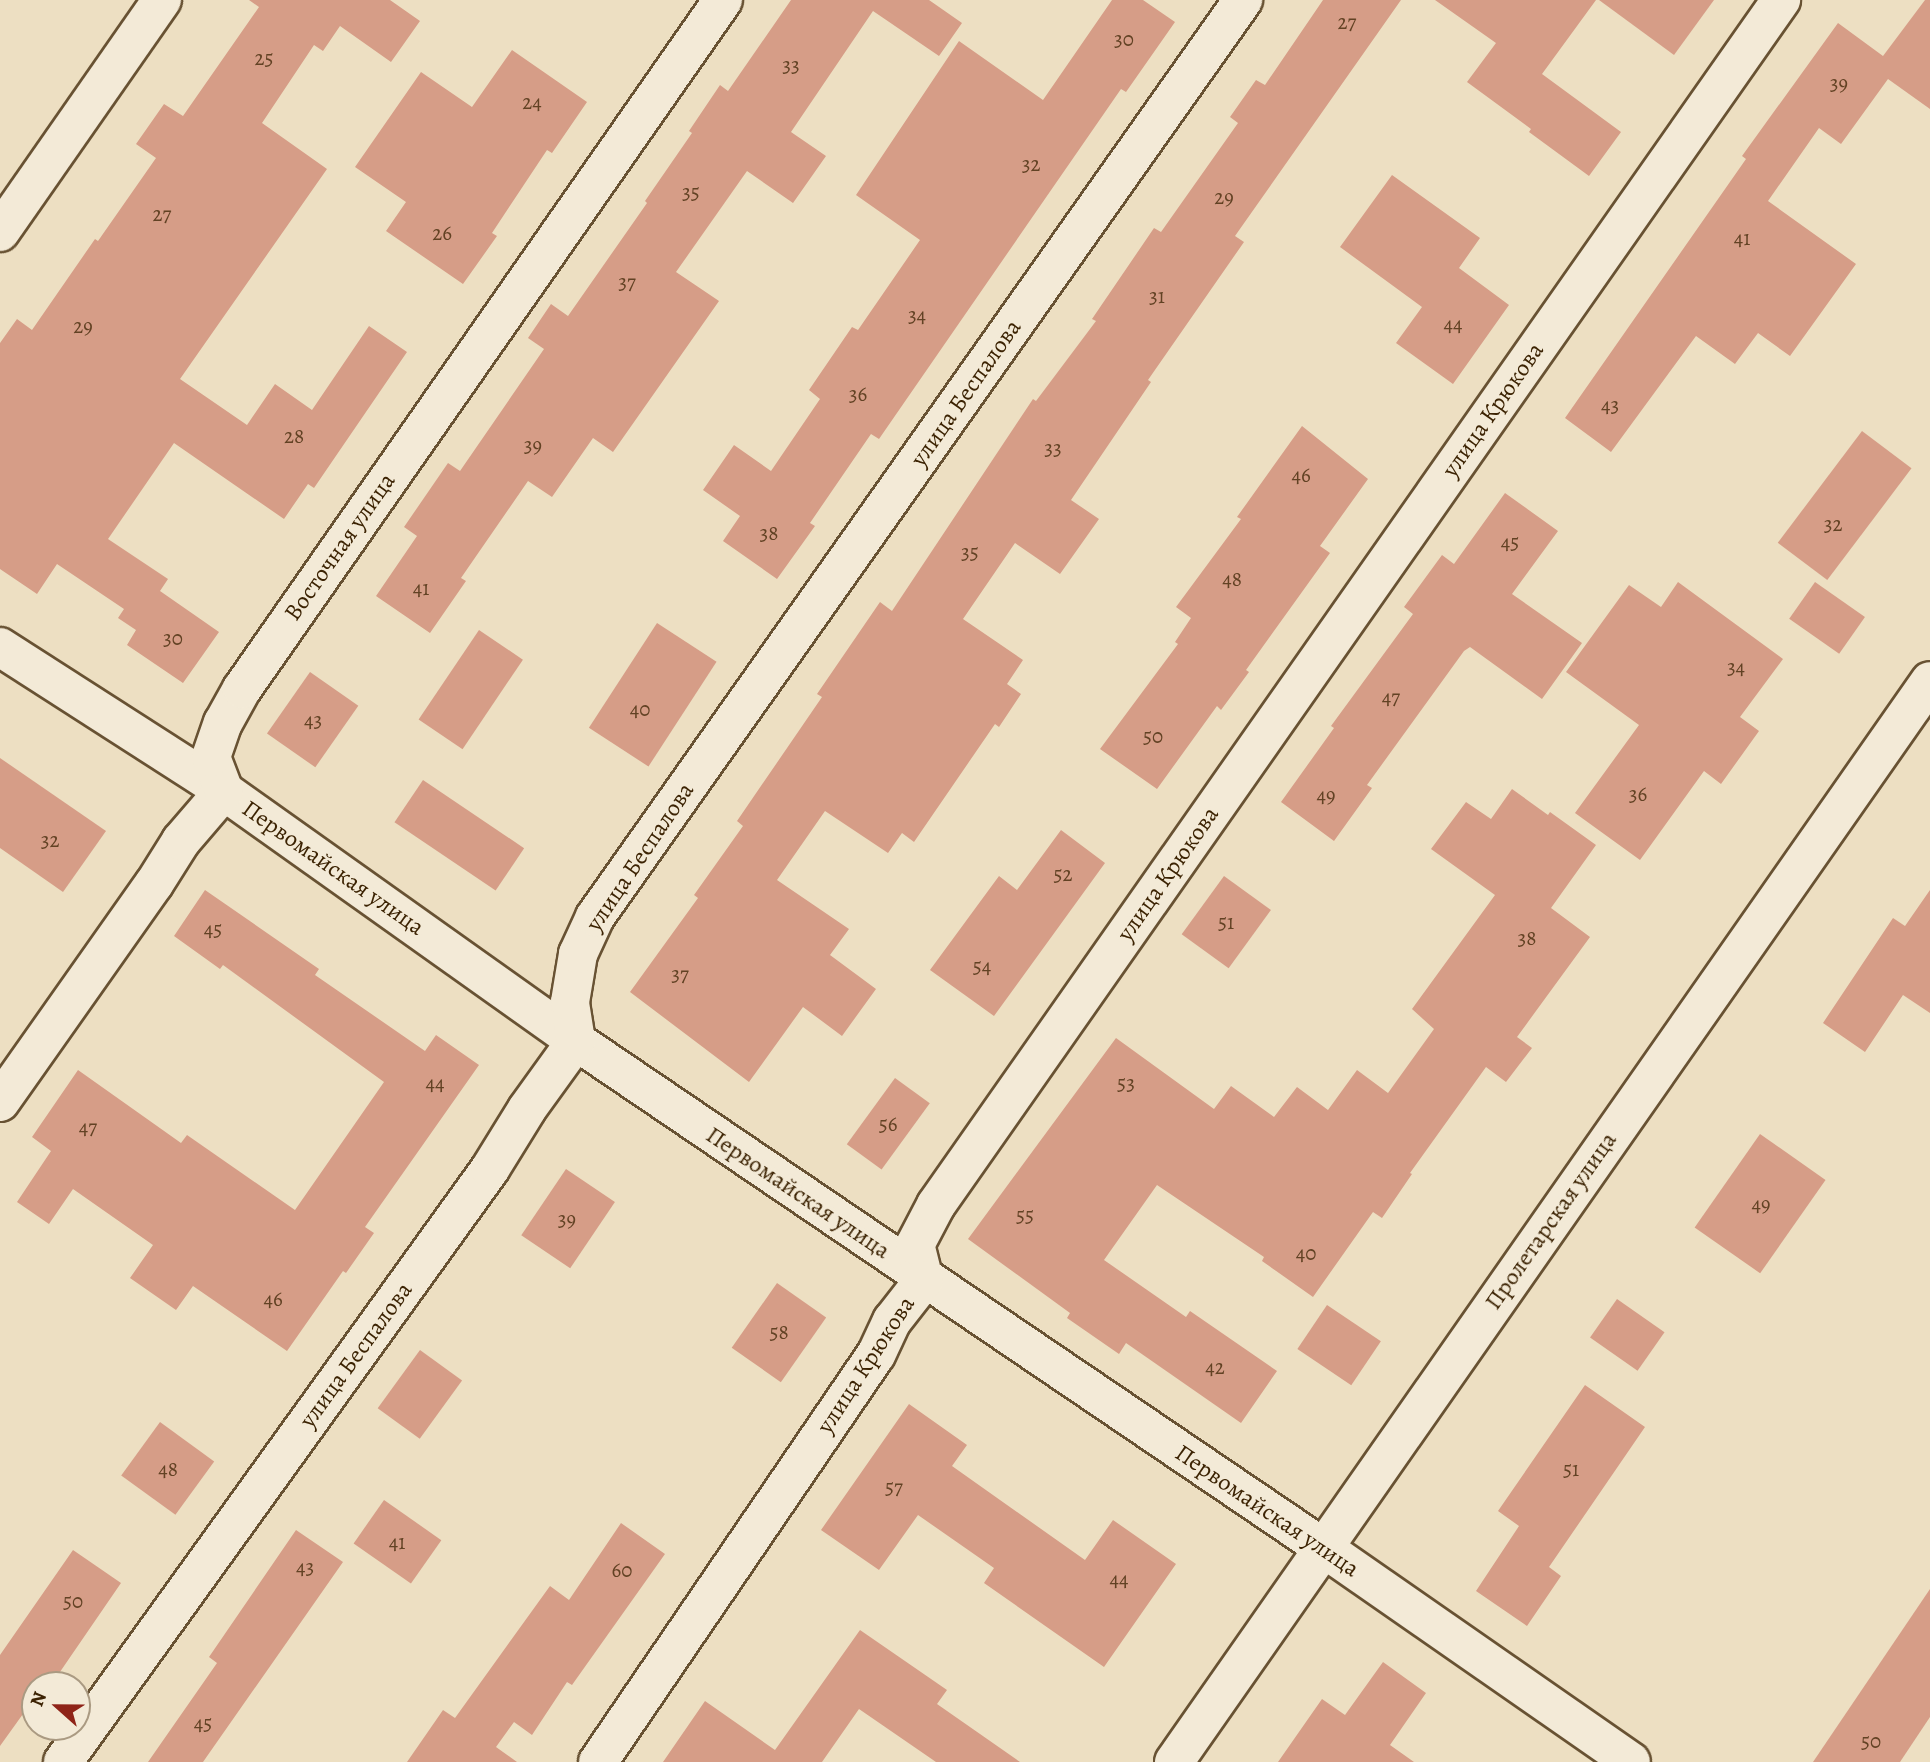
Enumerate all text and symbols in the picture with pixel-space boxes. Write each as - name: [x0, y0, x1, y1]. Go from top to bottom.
- house number: 27: [1338, 9, 1356, 35]
- house number: 30: [1114, 26, 1134, 52]
- house number: 25: [254, 45, 274, 71]
- house number: 33: [782, 52, 800, 78]
- house number: 39: [1830, 70, 1848, 96]
- house number: 24: [522, 89, 542, 115]
- house number: 32: [1022, 151, 1040, 177]
- house number: 35: [682, 179, 700, 205]
- house number: 29: [1214, 184, 1234, 210]
- house number: 27: [153, 201, 171, 227]
- house number: 26: [432, 220, 452, 246]
- house number: 41: [1734, 225, 1750, 251]
- house number: 37: [618, 269, 636, 295]
- house number: 31: [1149, 283, 1165, 309]
- house number: 34: [908, 302, 926, 328]
- house number: 44: [1443, 311, 1463, 337]
- house number: 29: [73, 313, 93, 339]
- street label: улица Беспалова: [905, 314, 1027, 472]
- street label: улица Крюкова: [1436, 337, 1550, 483]
- house number: 36: [849, 381, 867, 407]
- house number: 43: [1601, 392, 1619, 418]
- house number: 28: [284, 423, 304, 449]
- house number: 39: [524, 432, 542, 458]
- house number: 33: [1044, 435, 1062, 461]
- house number: 46: [1291, 462, 1311, 488]
- street label: Восточная улица: [278, 468, 402, 626]
- house number: 32: [1824, 511, 1842, 537]
- house number: 38: [760, 520, 778, 546]
- house number: 45: [1501, 529, 1519, 555]
- house number: 35: [961, 539, 979, 565]
- house number: 48: [1222, 566, 1242, 592]
- house number: 41: [413, 575, 429, 601]
- house number: 30: [163, 625, 183, 651]
- house number: 34: [1727, 654, 1745, 680]
- house number: 47: [1382, 684, 1400, 710]
- house number: 40: [630, 696, 650, 722]
- house number: 43: [304, 707, 322, 733]
- house number: 50: [1143, 723, 1163, 749]
- street label: улица Беспалова: [580, 777, 700, 937]
- house number: 36: [1629, 781, 1647, 807]
- house number: 49: [1316, 782, 1336, 808]
- street label: Первомайская улица: [236, 794, 430, 942]
- street label: улица Крюкова: [1111, 801, 1225, 947]
- house number: 32: [41, 827, 59, 853]
- house number: 52: [1053, 861, 1073, 887]
- house number: 51: [1218, 909, 1234, 935]
- house number: 45: [204, 916, 222, 942]
- house number: 38: [1518, 925, 1536, 951]
- house number: 54: [973, 953, 991, 979]
- house number: 37: [671, 961, 689, 987]
- house number: 44: [425, 1070, 445, 1096]
- house number: 53: [1117, 1070, 1135, 1096]
- house number: 56: [879, 1111, 897, 1137]
- house number: 47: [79, 1114, 97, 1140]
- street label: Первомайская улица: [700, 1121, 896, 1265]
- street label: Пролетарская улица: [1479, 1127, 1623, 1315]
- house number: 49: [1751, 1191, 1771, 1217]
- house number: 55: [1016, 1202, 1034, 1228]
- house number: 39: [558, 1206, 576, 1232]
- house number: 40: [1296, 1240, 1316, 1266]
- street label: улица Беспалова: [294, 1277, 418, 1433]
- house number: 46: [263, 1286, 283, 1312]
- street label: улица Крюкова: [811, 1291, 921, 1439]
- house number: 58: [769, 1319, 789, 1345]
- house number: 42: [1205, 1354, 1225, 1380]
- street label: Первомайская улица: [1169, 1439, 1365, 1583]
- house number: 48: [158, 1456, 178, 1482]
- house number: 51: [1563, 1456, 1579, 1482]
- house number: 57: [885, 1474, 903, 1500]
- house number: 41: [389, 1529, 405, 1555]
- house number: 43: [296, 1554, 314, 1580]
- house number: 60: [612, 1557, 632, 1583]
- house number: 44: [1109, 1566, 1129, 1592]
- house number: 50: [63, 1588, 83, 1614]
- north arrow: [21, 1671, 91, 1741]
- text: N: [24, 1688, 53, 1710]
- house number: 45: [194, 1710, 212, 1736]
- house number: 50: [1861, 1728, 1881, 1754]

